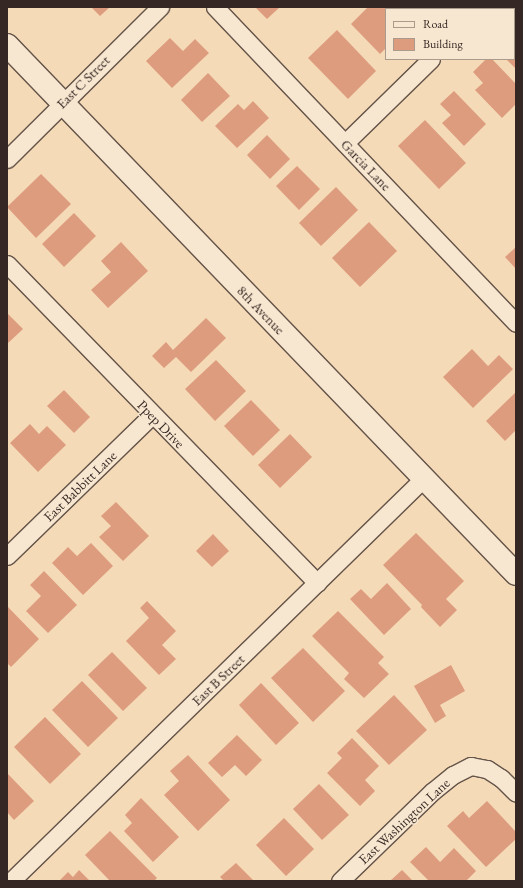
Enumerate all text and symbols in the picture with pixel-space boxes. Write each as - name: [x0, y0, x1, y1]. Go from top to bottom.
- legend: [385, 8, 515, 60]
- text: Road: [423, 16, 448, 32]
- text: Building: [423, 36, 463, 52]
- street label: East C Street: [53, 52, 113, 112]
- street label: Garcia Lane: [338, 136, 394, 194]
- street label: 8th Avenue: [234, 282, 288, 338]
- street label: Ppep Drive: [134, 396, 188, 452]
- street label: East Babbitt Lane: [40, 447, 120, 525]
- street label: East B Street: [188, 651, 248, 709]
- street label: East Washington Lane: [355, 774, 453, 868]

